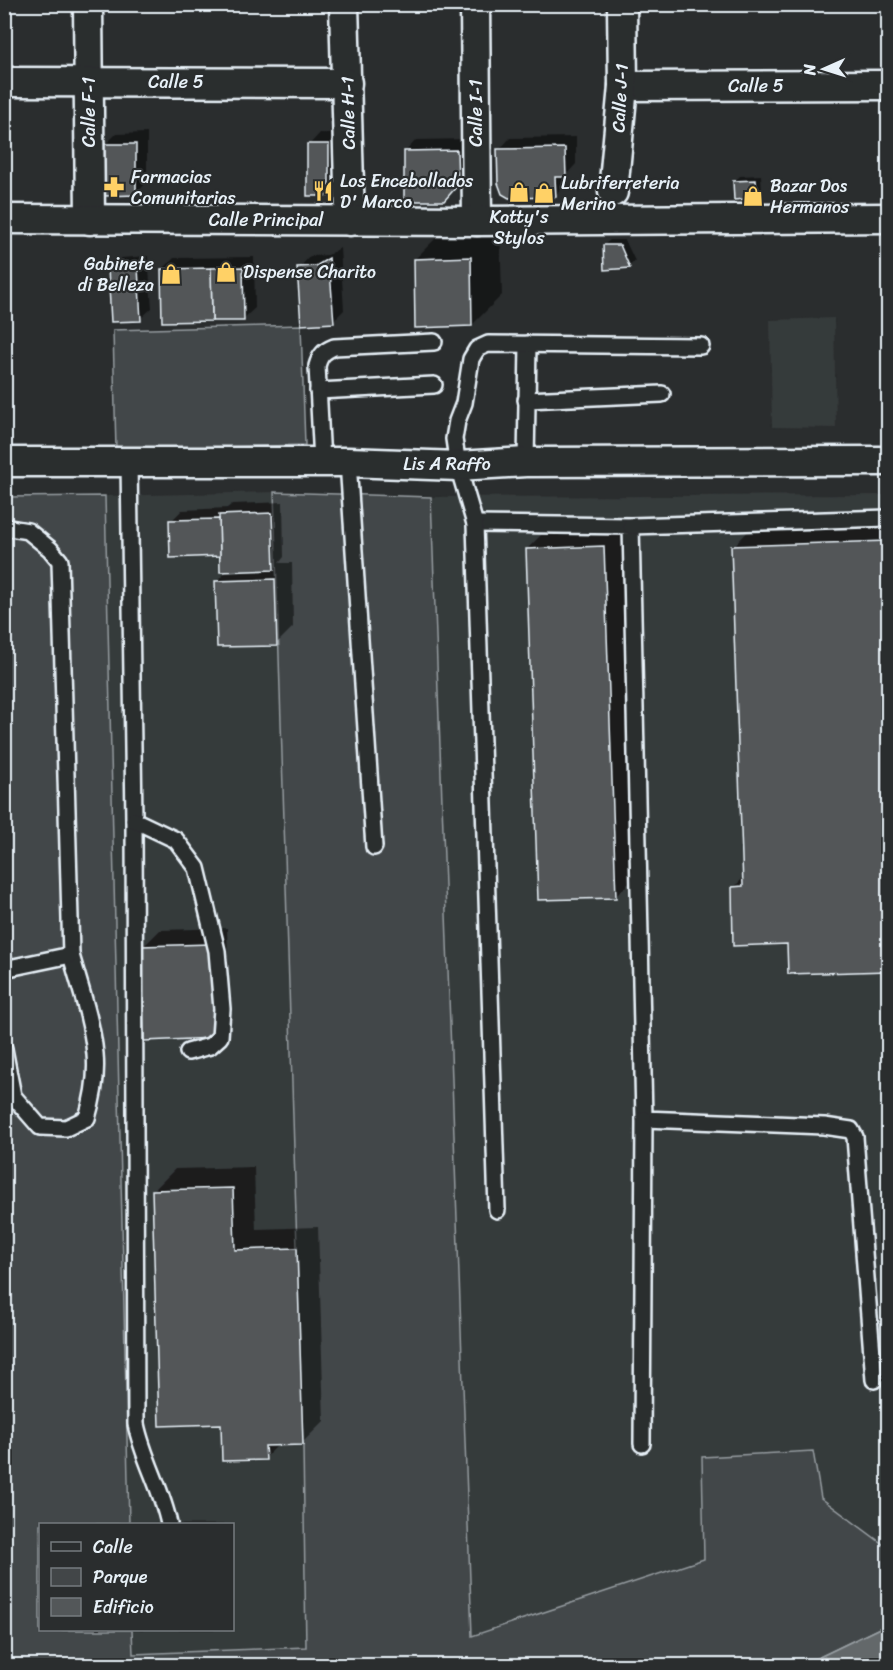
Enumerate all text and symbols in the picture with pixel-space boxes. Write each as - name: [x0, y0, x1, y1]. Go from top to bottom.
- north arrow: [794, 39, 854, 99]
- street label: Calle J-1: [602, 62, 638, 133]
- text: N: [795, 63, 824, 77]
- street label: Calle 5: [148, 66, 204, 98]
- street label: Calle 5: [728, 70, 784, 102]
- street label: Calle H-1: [331, 76, 365, 150]
- street label: Calle F-1: [73, 77, 105, 147]
- street label: Calle I-1: [460, 79, 492, 147]
- place label: Farmacias Comunitarias: [131, 161, 236, 214]
- place label: Los Encebollados D' Marco: [340, 165, 474, 218]
- place label: Lubriferreteria Merino: [561, 167, 680, 220]
- place label: Bazar Dos Hermanos: [770, 170, 850, 223]
- pharmacy icon: Farmacias Comunitarias: [102, 175, 126, 199]
- restaurant icon: Los Encebollados D' Marco: [311, 179, 335, 203]
- shop icon: Katty's Stylos: [507, 180, 531, 204]
- shop icon: Lubriferreteria Merino: [532, 181, 556, 205]
- shop icon: Bazar Dos Hermanos: [741, 184, 765, 208]
- place label: Katty's Stylos: [489, 201, 549, 254]
- street label: Calle Principal: [209, 204, 324, 236]
- place label: Gabinete di Belleza: [78, 248, 154, 301]
- place label: Dispense Charito: [243, 256, 376, 288]
- shop icon: Dispense Charito: [214, 260, 238, 284]
- shop icon: Gabinete di Belleza: [159, 262, 183, 286]
- street label: Lis A Raffo: [403, 448, 491, 480]
- legend: [39, 1523, 234, 1631]
- text: Calle: [93, 1531, 133, 1563]
- text: Parque: [93, 1561, 148, 1593]
- text: Edificio: [93, 1591, 154, 1623]

